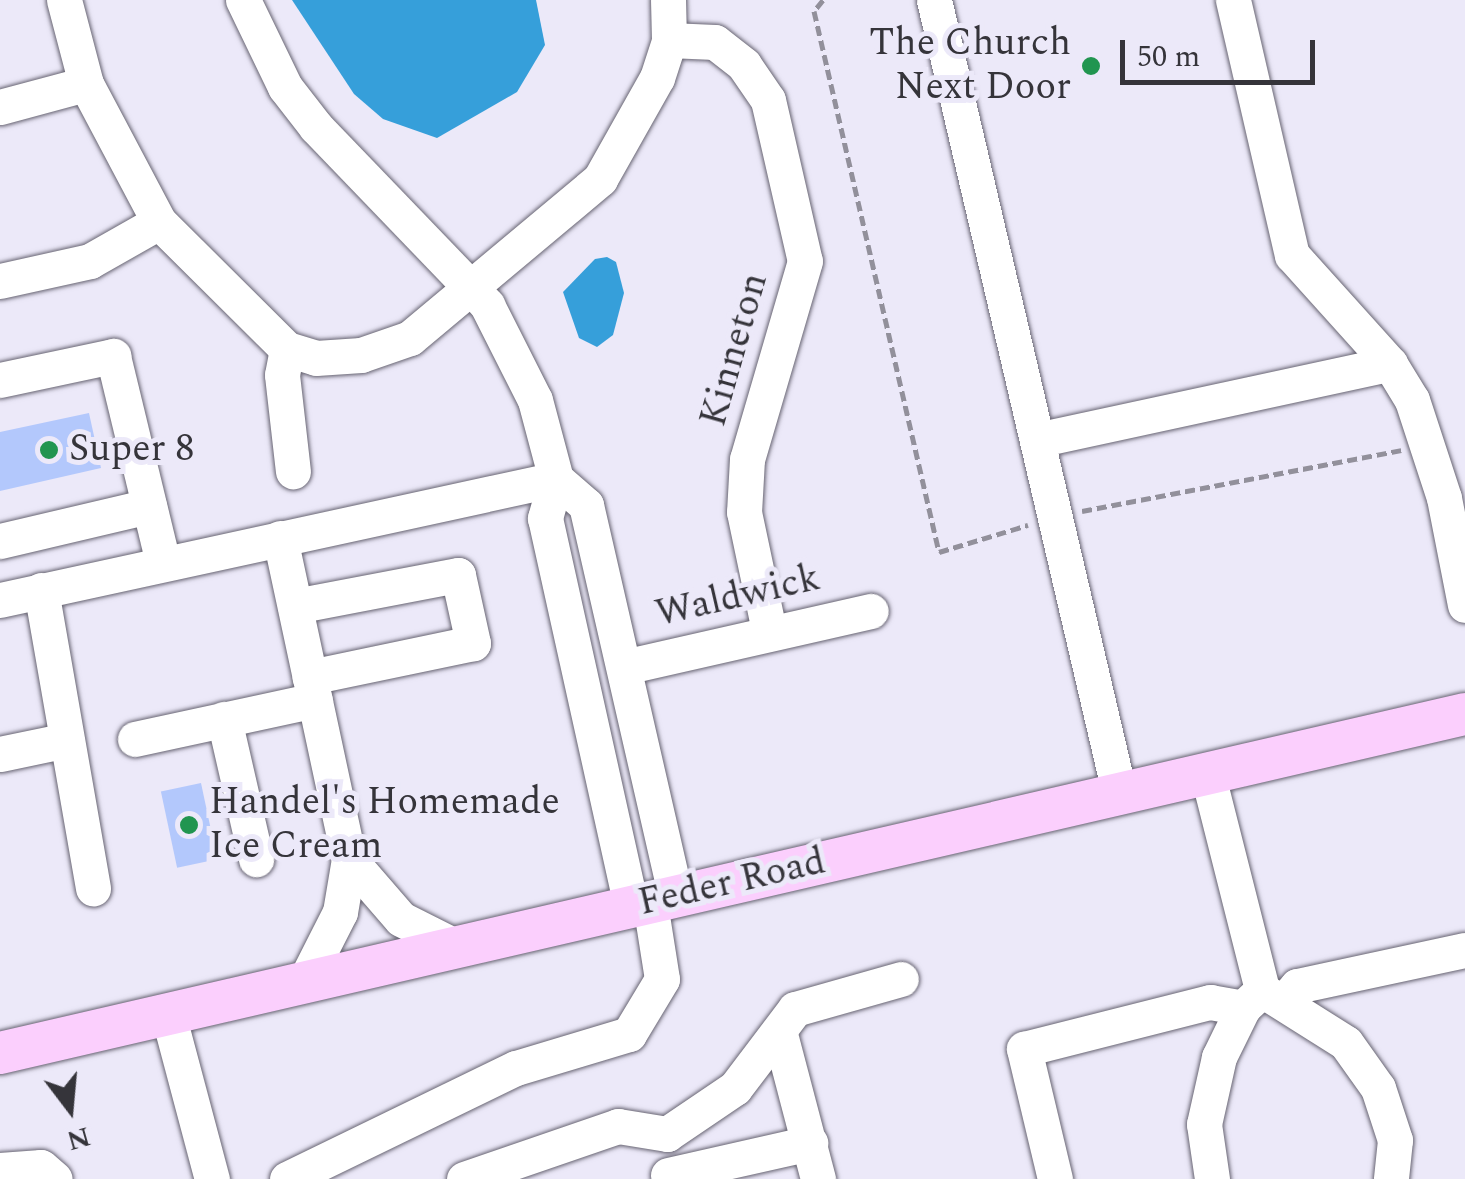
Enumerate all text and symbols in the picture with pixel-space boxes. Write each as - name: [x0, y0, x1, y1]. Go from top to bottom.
- scale bar: [1125, 20, 1320, 82]
- place label: The Church Next Door: [869, 21, 1071, 110]
- text: 50 m: [1137, 34, 1200, 80]
- marker: The Church Next Door: [1080, 55, 1102, 77]
- street label: Kinneton: [691, 268, 779, 432]
- place label: Super 8: [69, 427, 194, 473]
- marker: Super 8: [38, 439, 60, 461]
- street label: Waldwick: [651, 556, 825, 638]
- place label: Handel's Homemade Ice Cream: [209, 780, 560, 869]
- marker: Handel's Homemade Ice Cream: [178, 814, 200, 836]
- street label: Feder Road: [634, 839, 830, 927]
- north arrow: [20, 1059, 120, 1159]
- text: N: [62, 1114, 95, 1162]

